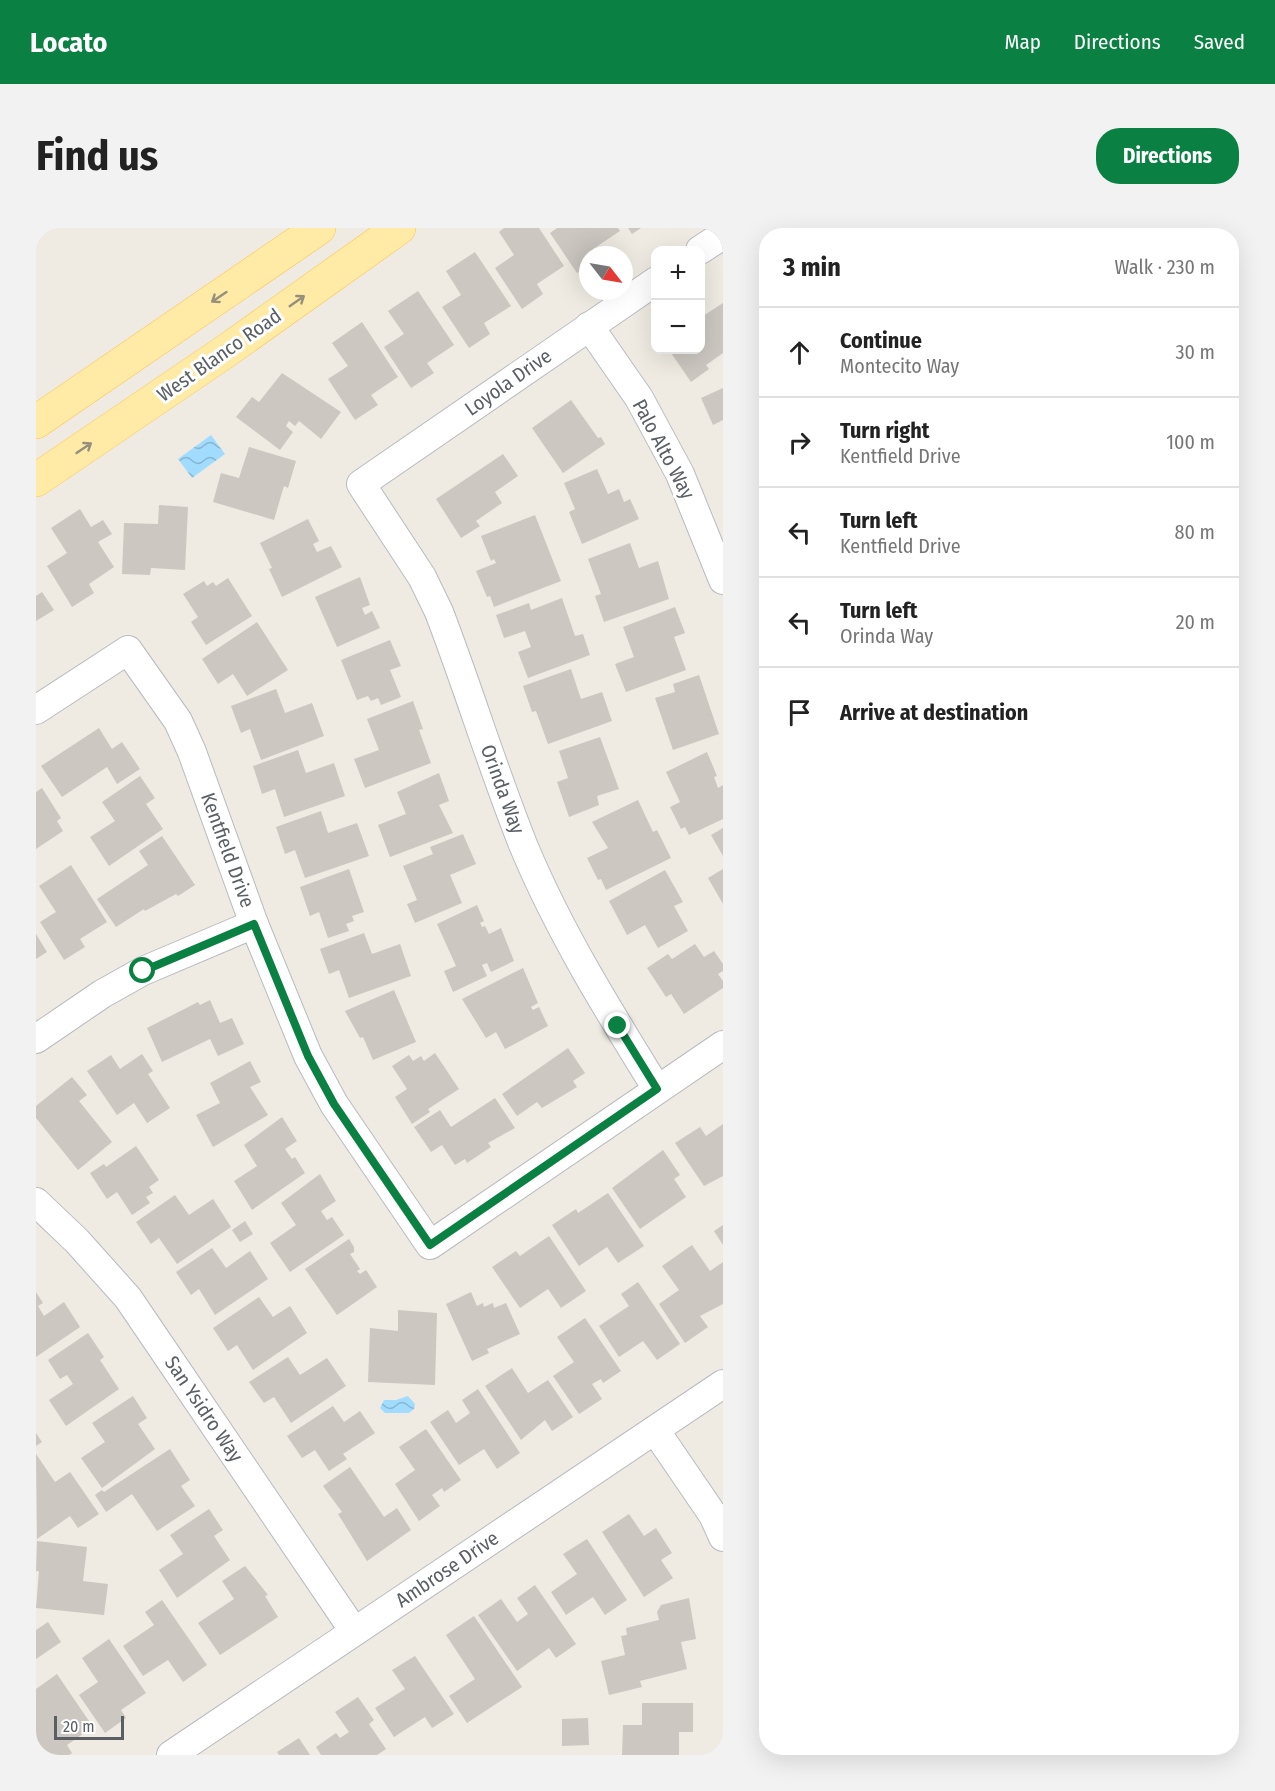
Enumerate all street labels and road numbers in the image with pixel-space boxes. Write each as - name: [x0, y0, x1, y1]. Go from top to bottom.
- street label: West Blanco Road: [152, 303, 286, 407]
- street label: Loyola Drive: [460, 343, 556, 421]
- street label: Palo Alto Way: [628, 395, 700, 503]
- street label: Orinda Way: [476, 741, 530, 837]
- street label: Kentfield Drive: [196, 789, 260, 911]
- street label: San Ysidro Way: [160, 1351, 248, 1467]
- street label: Ambrose Drive: [391, 1526, 503, 1612]

